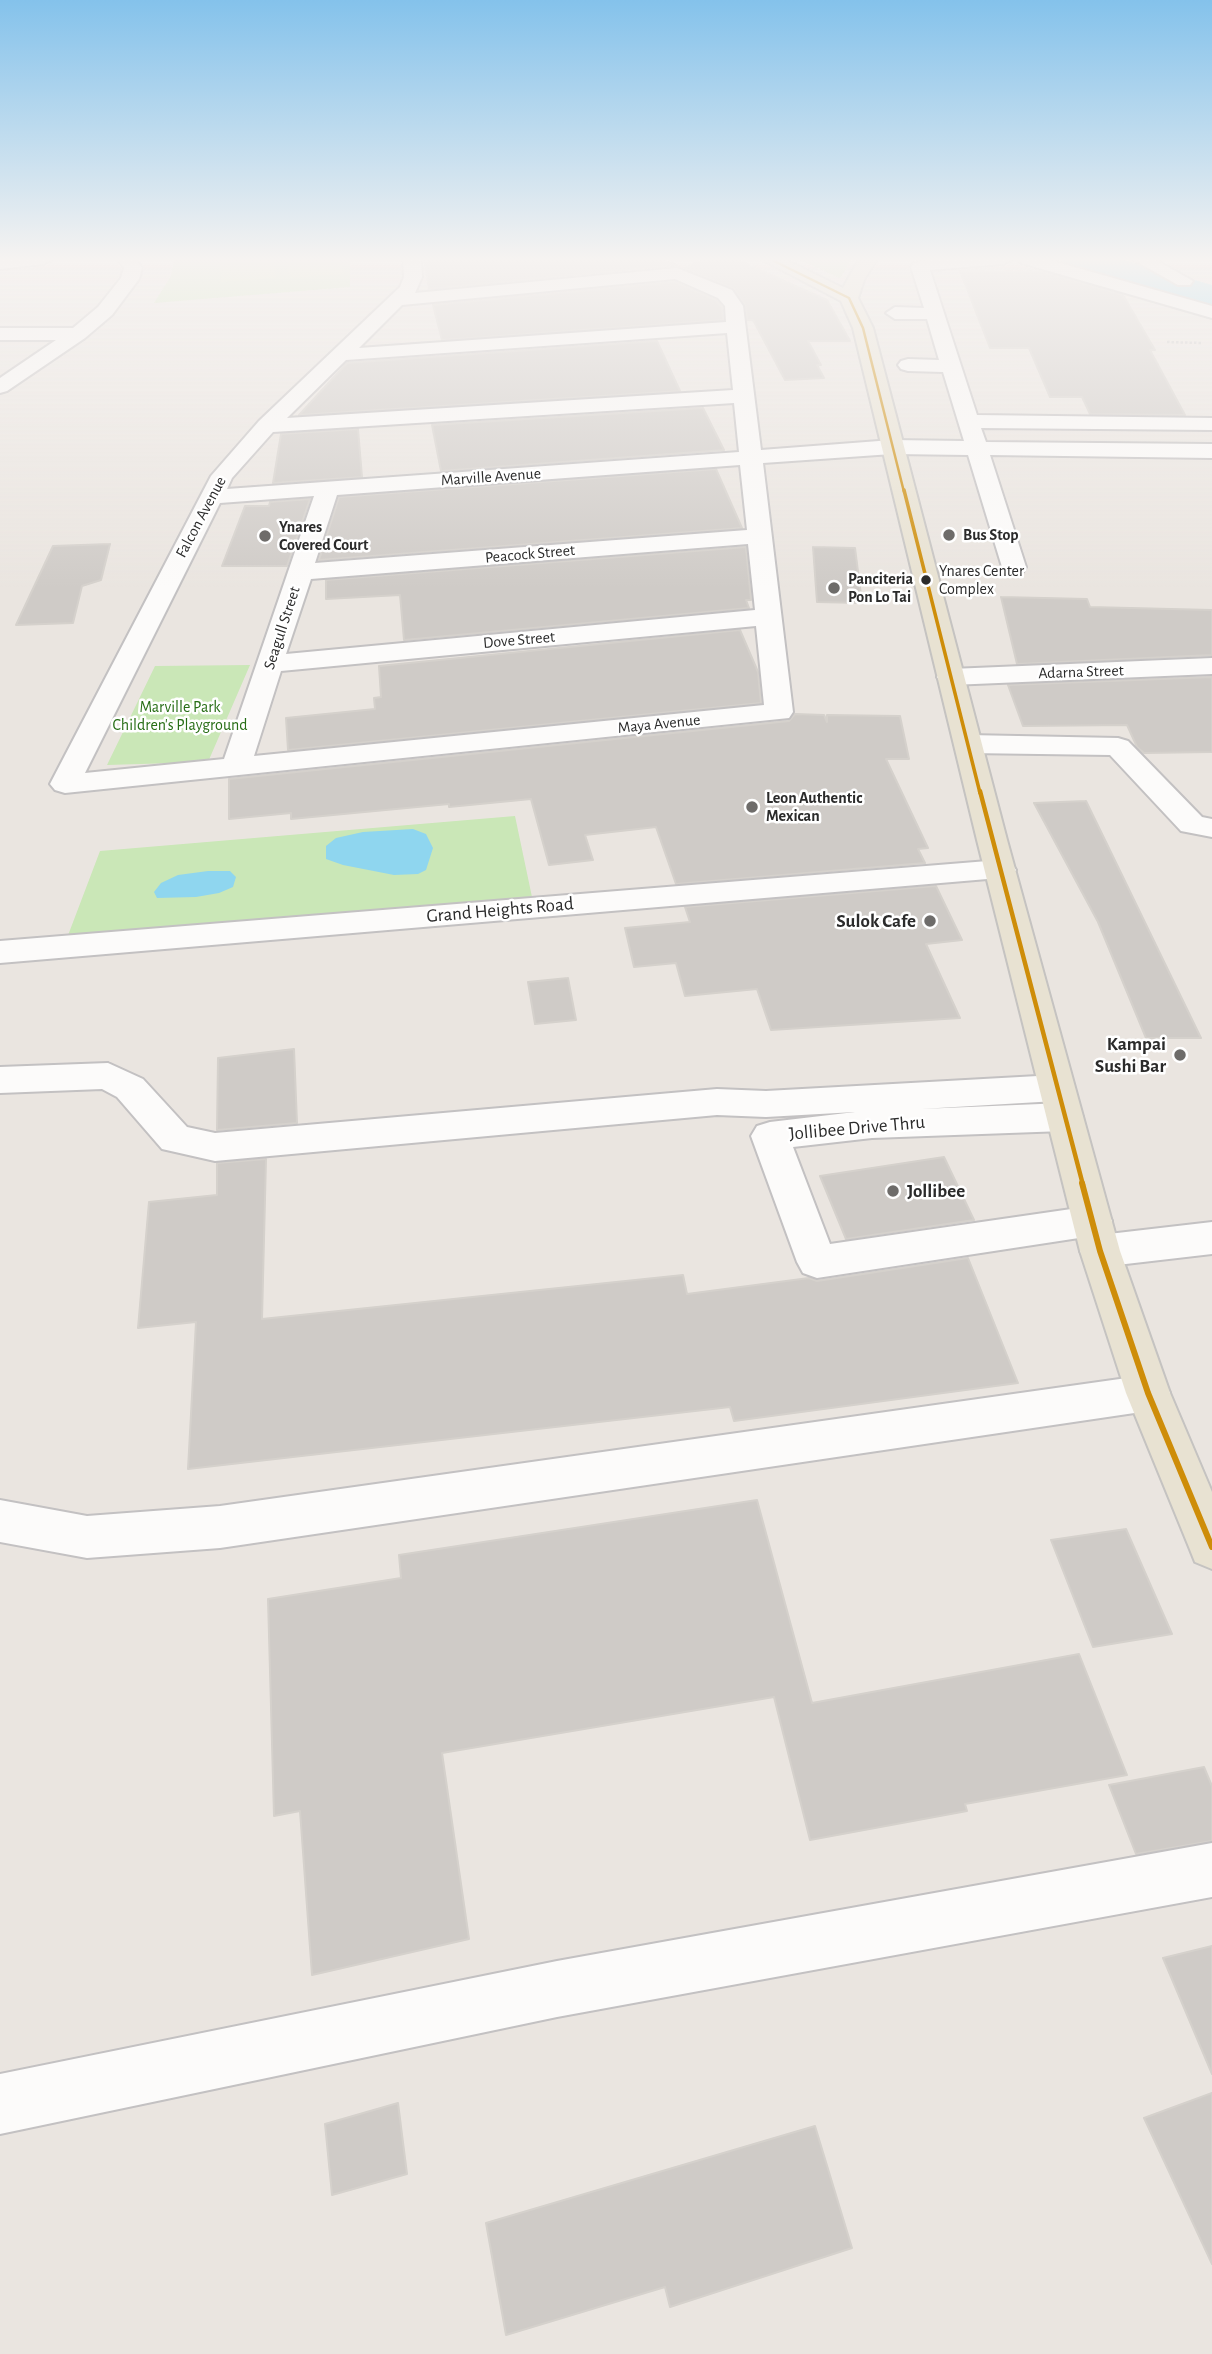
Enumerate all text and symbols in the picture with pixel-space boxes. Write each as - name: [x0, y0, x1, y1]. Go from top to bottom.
- street label: Marville Avenue: [440, 464, 542, 490]
- street label: Falcon Avenue: [172, 473, 230, 561]
- place label: Ynares Covered Court: [279, 517, 368, 555]
- place label: Bus Stop: [963, 525, 1019, 545]
- marker: Bus Stop: [941, 527, 957, 543]
- marker: Ynares Covered Court: [257, 528, 273, 544]
- street label: Peacock Street: [484, 541, 576, 567]
- place label: Ynares Center Complex: [939, 561, 1024, 599]
- place label: Panciteria Pon Lo Tai: [848, 569, 913, 607]
- marker: Ynares Center Complex: [919, 573, 933, 587]
- marker: Panciteria Pon Lo Tai: [826, 580, 842, 596]
- street label: Seagull Street: [260, 584, 304, 672]
- street label: Dove Street: [482, 627, 556, 653]
- street label: Adarna Street: [1038, 661, 1124, 683]
- park label: Marville Park Children's Playground: [112, 697, 248, 735]
- street label: Maya Avenue: [617, 710, 701, 738]
- place label: Leon Authentic Mexican: [766, 788, 862, 826]
- marker: Leon Authentic Mexican: [744, 799, 760, 815]
- street label: Grand Heights Road: [426, 892, 574, 928]
- place label: Sulok Cafe: [836, 910, 916, 932]
- marker: Sulok Cafe: [922, 913, 938, 929]
- place label: Kampai Sushi Bar: [1095, 1033, 1166, 1077]
- marker: Kampai Sushi Bar: [1172, 1047, 1188, 1063]
- street label: Jollibee Drive Thru: [788, 1111, 926, 1145]
- place label: Jollibee: [907, 1180, 965, 1202]
- marker: Jollibee: [885, 1183, 901, 1199]

